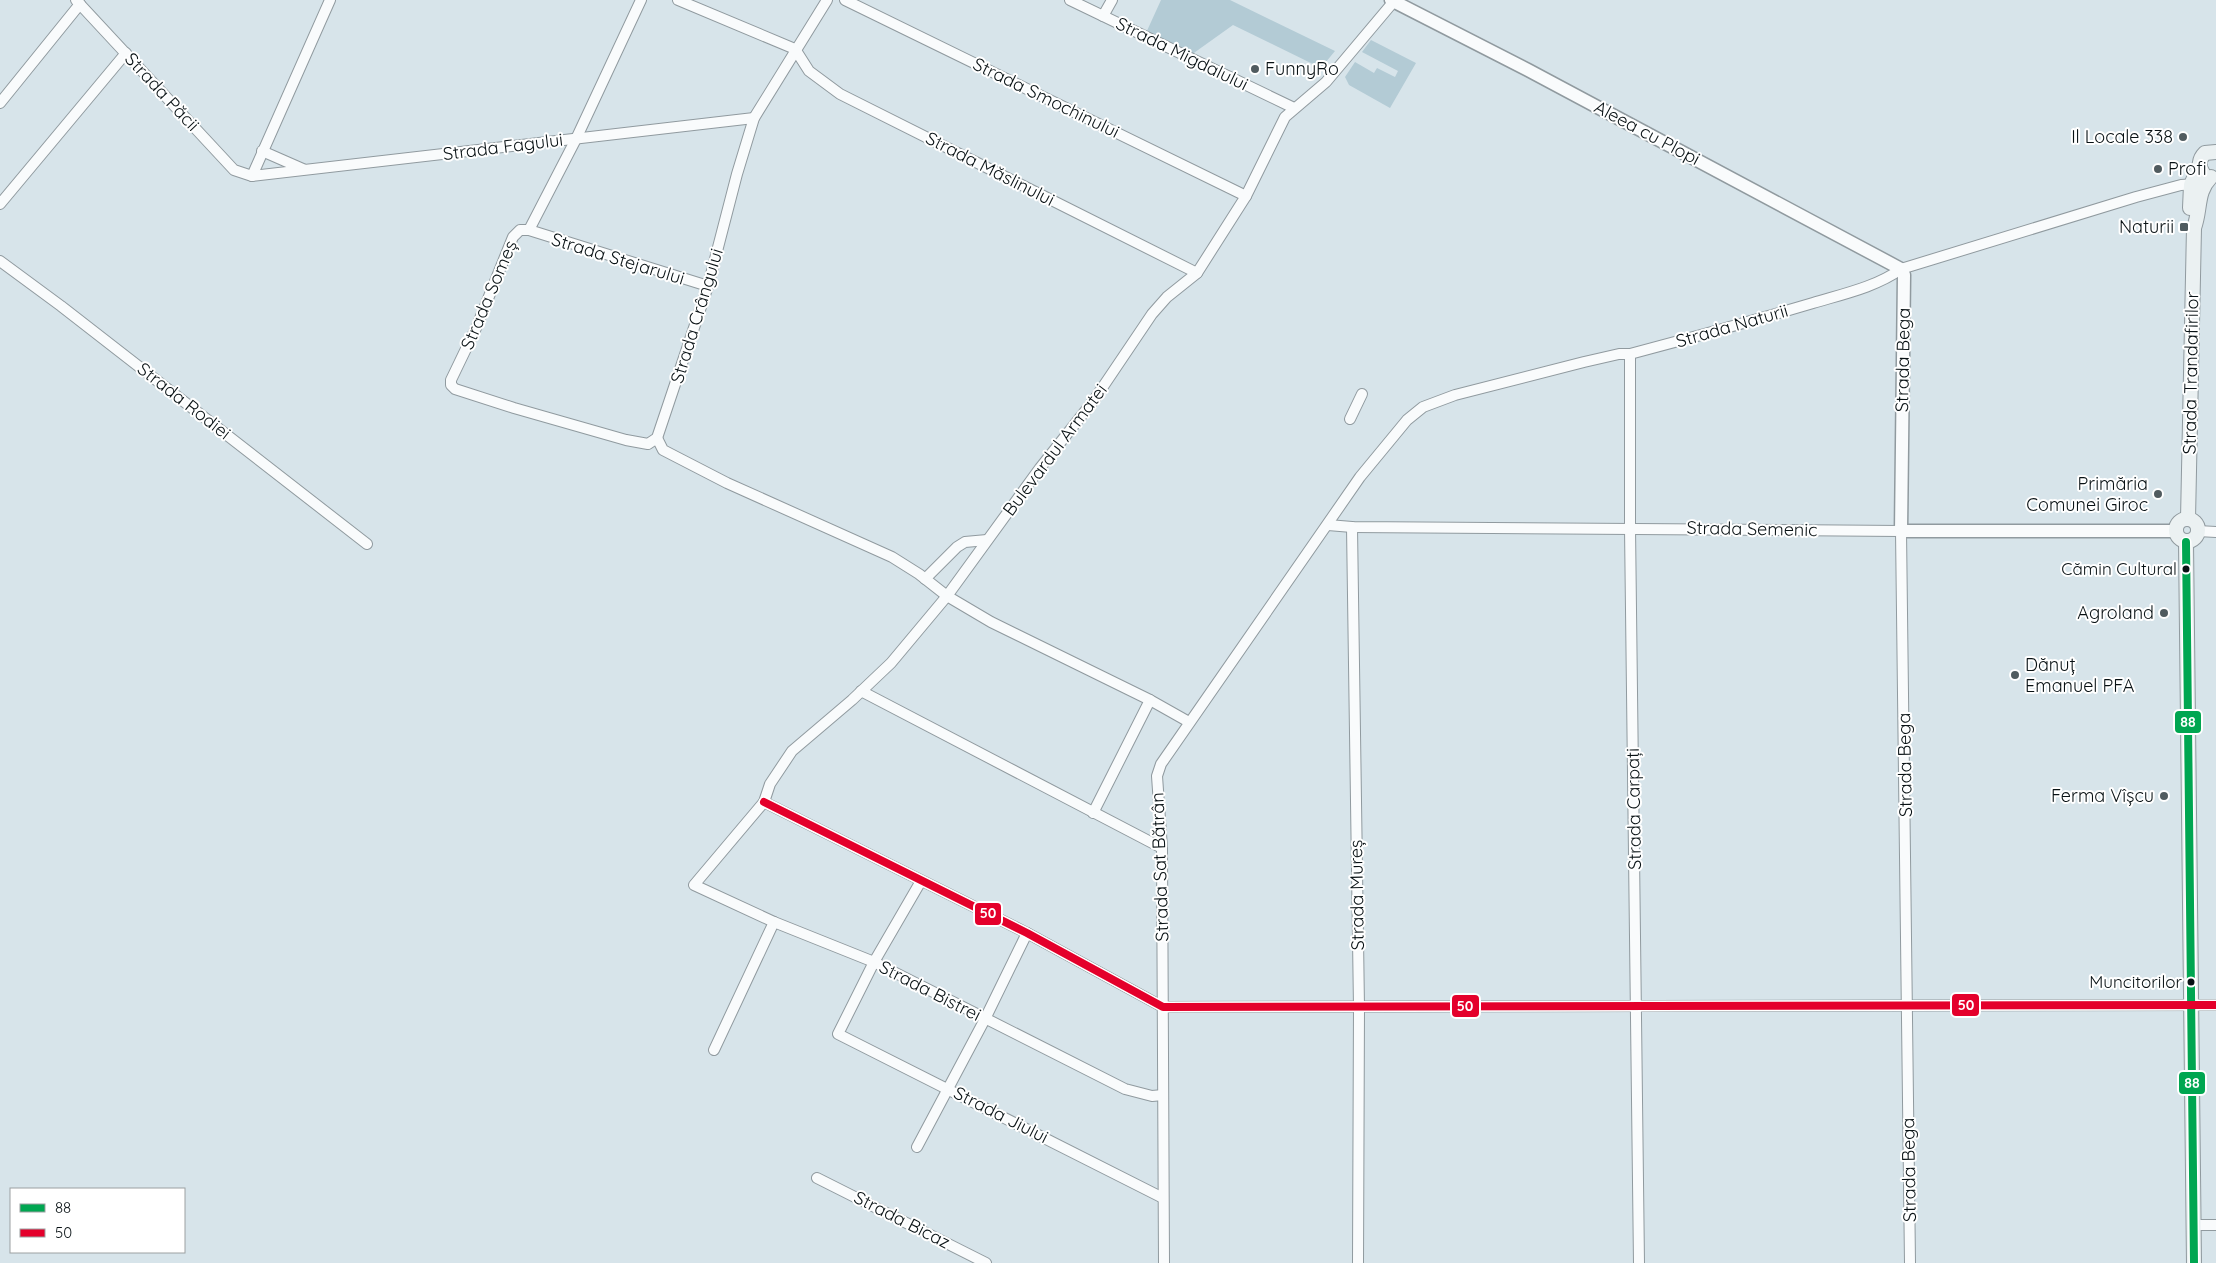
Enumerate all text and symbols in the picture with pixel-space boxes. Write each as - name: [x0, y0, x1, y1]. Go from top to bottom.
- street label: Strada Migdalului: [1112, 12, 1252, 96]
- street label: Strada Păcii: [120, 48, 205, 136]
- street label: Strada Smochinului: [969, 52, 1123, 143]
- place label: FunnyRo: [1265, 57, 1339, 80]
- marker: FunnyRo: [1249, 63, 1261, 75]
- street label: Aleea cu Plopi: [1590, 95, 1704, 170]
- place label: Il Locale 338: [2071, 125, 2173, 148]
- street label: Strada Măslinului: [922, 126, 1059, 211]
- street label: Strada Fagului: [442, 128, 564, 165]
- marker: Il Locale 338: [2177, 131, 2189, 143]
- place label: Profi: [2168, 157, 2206, 180]
- marker: Profi: [2152, 163, 2164, 175]
- place label: Naturii: [2119, 215, 2174, 238]
- marker: Naturii: [2178, 221, 2190, 233]
- street label: Strada Stejarului: [549, 227, 687, 290]
- street label: Strada Someș: [455, 237, 522, 353]
- street label: Strada Crângului: [665, 246, 728, 386]
- street label: Strada Trandafirilor: [2178, 291, 2203, 455]
- street label: Strada Naturii: [1673, 299, 1791, 353]
- street label: Strada Bega: [1890, 308, 1915, 412]
- street label: Strada Rodiei: [133, 357, 236, 444]
- street label: Bulevardul Armatei: [997, 379, 1112, 520]
- place label: Primăria Comunei Giroc: [2026, 472, 2148, 516]
- marker: Primăria Comunei Giroc: [2152, 488, 2164, 500]
- street label: Strada Semenic: [1686, 516, 1818, 541]
- place label: Cămin Cultural: [2061, 558, 2177, 579]
- marker: Cămin Cultural: [2181, 564, 2191, 574]
- place label: Agroland: [2077, 601, 2154, 624]
- marker: Agroland: [2158, 607, 2170, 619]
- place label: Dănuț Emanuel PFA: [2025, 653, 2135, 697]
- marker: Dănuț Emanuel PFA: [2009, 669, 2021, 681]
- line badge: 88: [2174, 710, 2202, 734]
- street label: Strada Bega: [1892, 713, 1917, 817]
- text: 88: [2180, 713, 2196, 731]
- street label: Strada Carpați: [1621, 748, 1646, 870]
- place label: Ferma Vîșcu: [2051, 784, 2154, 807]
- marker: Ferma Vîșcu: [2158, 790, 2170, 802]
- street label: Strada Sat Bătrân: [1145, 792, 1174, 942]
- street label: Strada Mureș: [1344, 839, 1369, 951]
- line badge: 50: [974, 902, 1002, 926]
- text: 50: [980, 904, 997, 922]
- street label: Strada Bistrei: [875, 955, 985, 1026]
- place label: Muncitorilor: [2089, 971, 2182, 992]
- marker: Muncitorilor: [2186, 977, 2196, 987]
- line badge: 50: [1951, 993, 1980, 1017]
- line badge: 50: [1451, 994, 1480, 1018]
- text: 50: [1958, 996, 1975, 1014]
- text: 50: [1457, 997, 1474, 1015]
- line badge: 88: [2178, 1071, 2206, 1095]
- text: 88: [2184, 1074, 2200, 1092]
- street label: Strada Jiului: [950, 1081, 1052, 1148]
- street label: Strada Bega: [1896, 1118, 1921, 1222]
- street label: Strada Bicaz: [850, 1185, 954, 1254]
- legend: [10, 1188, 185, 1253]
- text: 88: [55, 1198, 71, 1217]
- text: 50: [55, 1223, 72, 1242]

